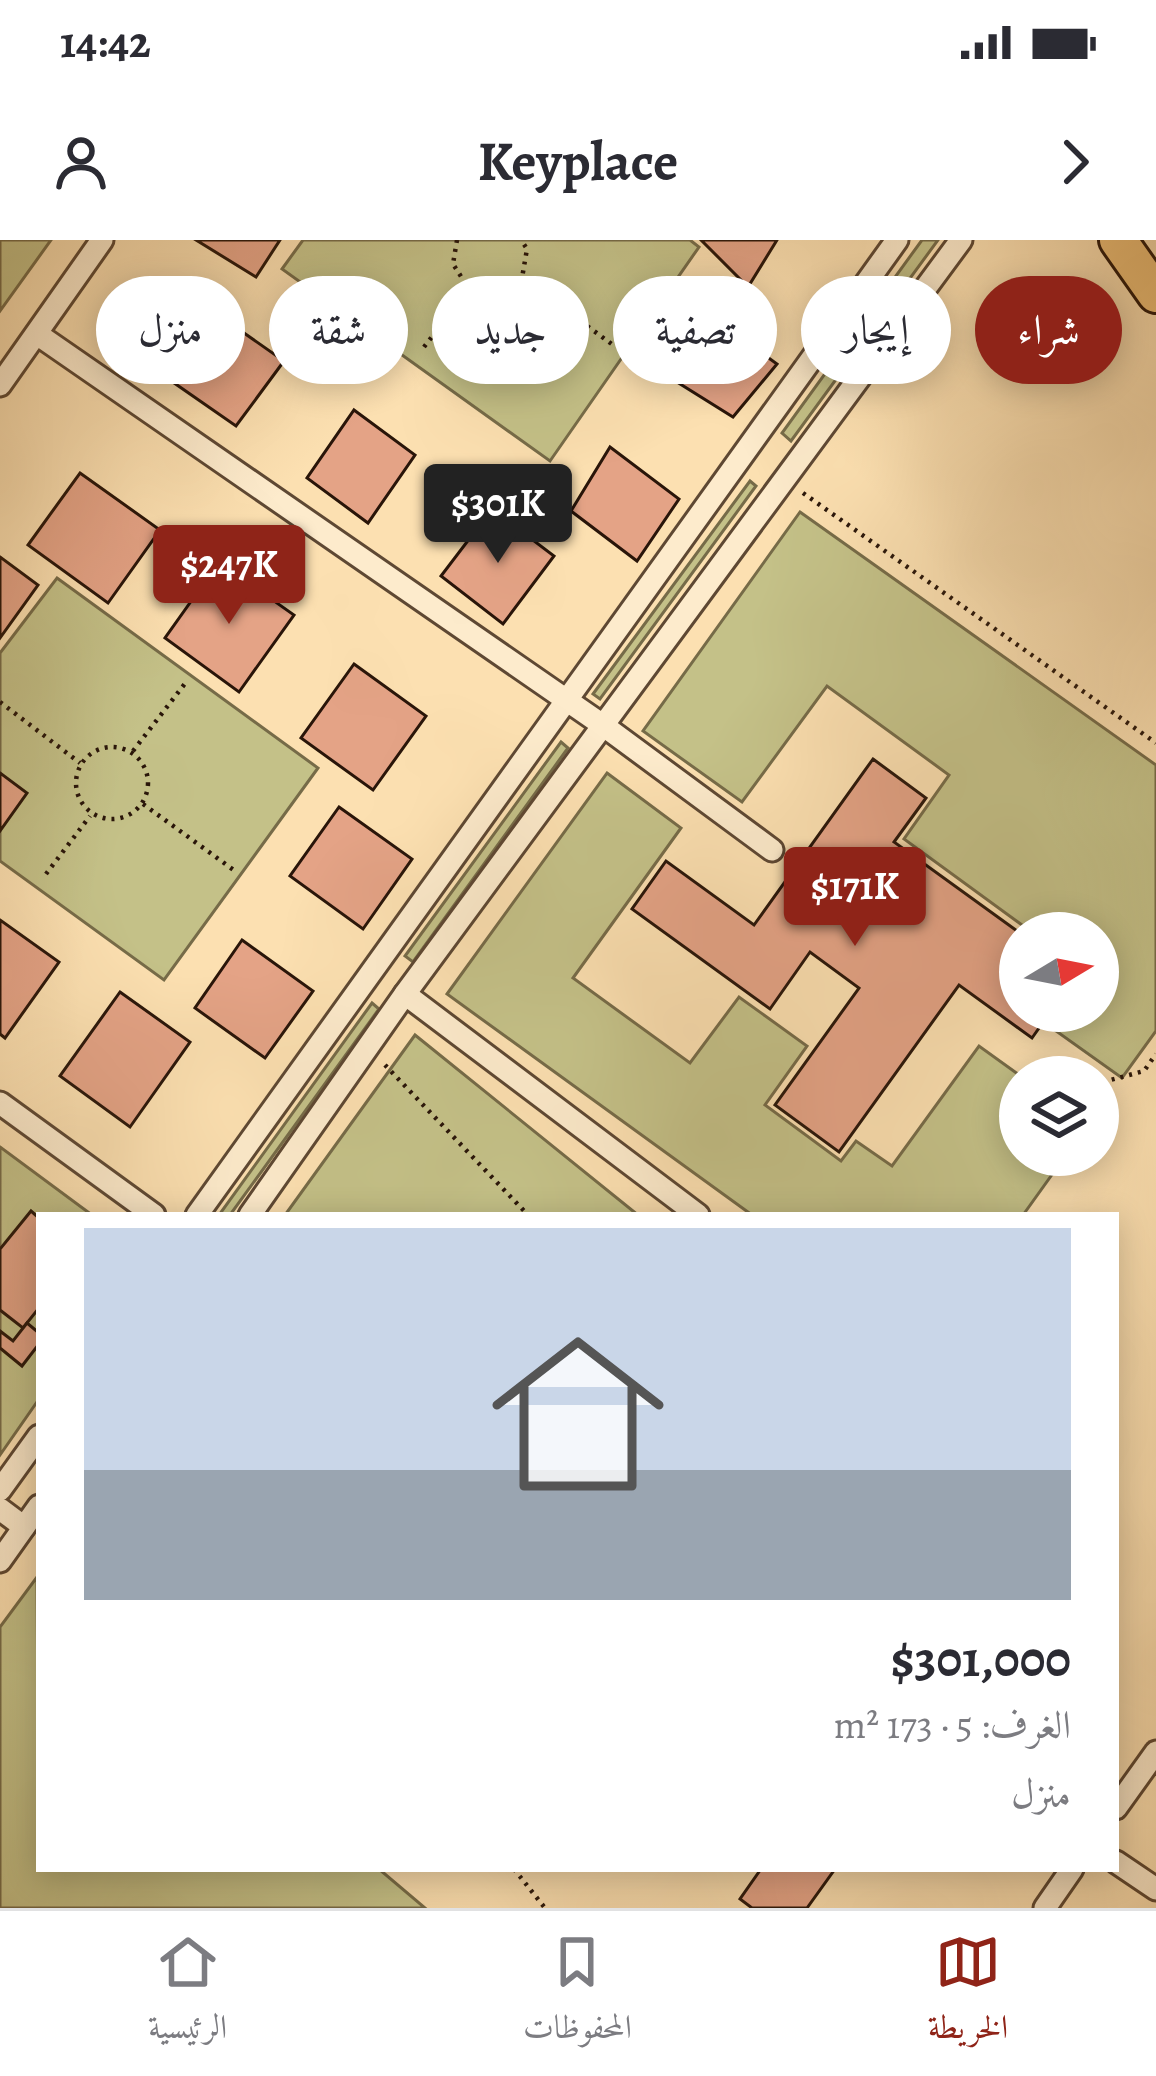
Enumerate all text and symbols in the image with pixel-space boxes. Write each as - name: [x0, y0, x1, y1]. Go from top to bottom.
- text: 14:42: [60, 11, 151, 73]
- text: Keyplace: [478, 125, 678, 199]
- icon: person: [48, 129, 114, 195]
- icon: forward: [1042, 129, 1108, 195]
- chip: منزل: [96, 276, 245, 384]
- chip: شقة: [269, 276, 408, 384]
- chip: جديد: [432, 276, 589, 384]
- chip: تصفية: [613, 276, 777, 384]
- chip: إيجار: [801, 276, 951, 384]
- chip: شراء: [975, 276, 1122, 384]
- pin: $301K: [414, 464, 582, 566]
- text: $301K: [451, 476, 545, 529]
- pin: $247K: [145, 525, 313, 627]
- text: $247K: [180, 537, 278, 590]
- pin: $171K: [771, 847, 939, 949]
- text: $171K: [811, 859, 899, 912]
- north arrow: [999, 912, 1119, 1032]
- map controls: [999, 912, 1119, 1176]
- button: layers: [999, 1056, 1119, 1176]
- icon: home: [470, 1306, 686, 1522]
- text: $301,000: [891, 1624, 1071, 1694]
- text: الغرف: 5 · 173 m²: [834, 1698, 1071, 1751]
- text: منزل: [1011, 1767, 1071, 1820]
- tab: الرئيسية: [148, 1929, 227, 2059]
- tab: المحفوظات: [523, 1929, 632, 2059]
- tab: الخريطة: [928, 1929, 1008, 2059]

